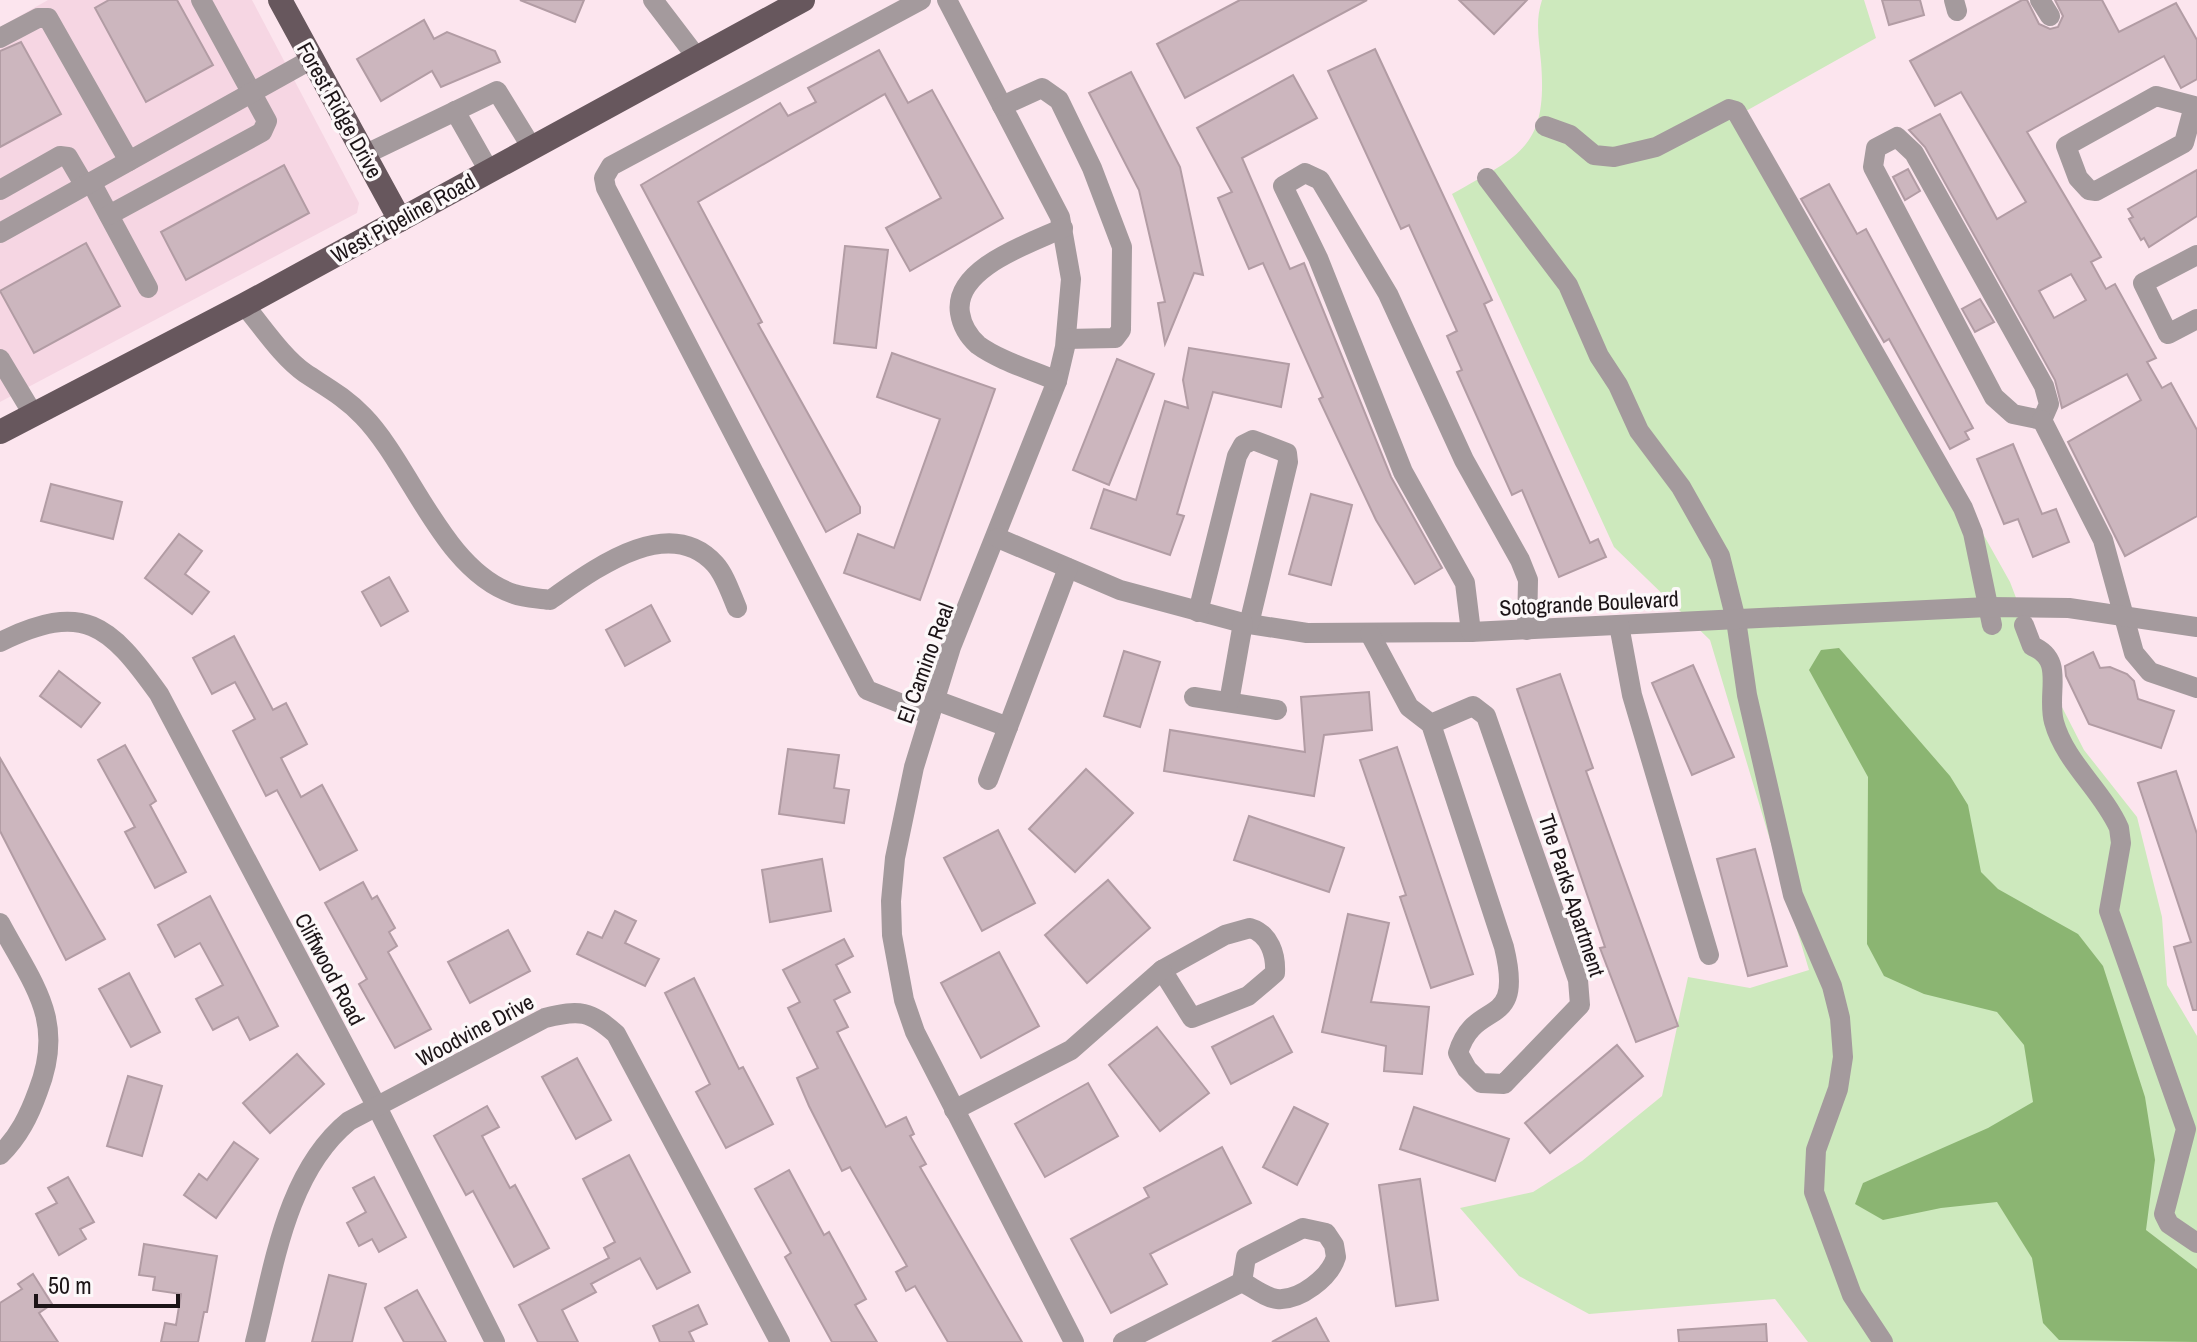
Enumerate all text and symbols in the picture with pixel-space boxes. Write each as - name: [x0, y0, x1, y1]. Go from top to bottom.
- street label: Forest Ridge Drive: [290, 36, 390, 184]
- street label: West Pipeline Road: [326, 166, 480, 270]
- street label: Sotogrande Boulevard: [1499, 583, 1679, 623]
- street label: El Camino Real: [889, 599, 961, 727]
- street label: The Parks Apartment: [1532, 810, 1612, 980]
- street label: Cliffwood Road: [288, 908, 372, 1030]
- street label: Woodvine Drive: [411, 986, 539, 1074]
- scale bar: [36, 1258, 178, 1308]
- text: 50 m: [48, 1269, 92, 1301]

